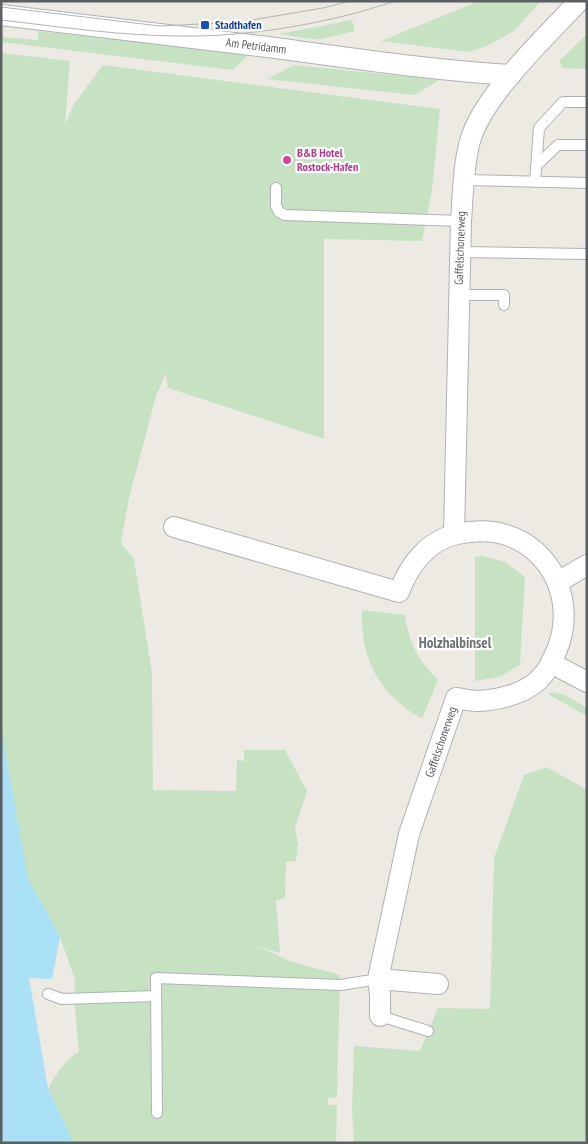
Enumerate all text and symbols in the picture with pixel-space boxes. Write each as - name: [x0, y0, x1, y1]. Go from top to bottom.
- place label: Stadthafen: [215, 17, 262, 32]
- marker: Stadthafen: [199, 19, 211, 31]
- street label: Am Petridamm: [225, 34, 287, 57]
- place label: B&B Hotel Rostock-Hafen: [297, 145, 358, 174]
- marker: B&B Hotel Rostock-Hafen: [281, 154, 293, 166]
- street label: Gaffelschonerweg: [451, 211, 468, 285]
- district label: Holzhalbinsel: [419, 633, 492, 652]
- street label: Gaffelschonerweg: [421, 704, 460, 779]

